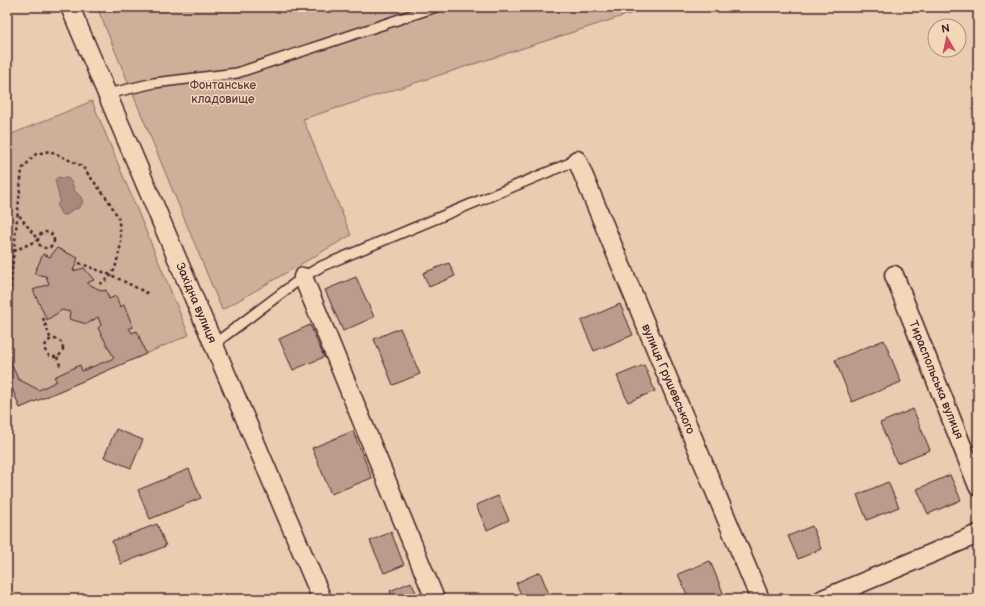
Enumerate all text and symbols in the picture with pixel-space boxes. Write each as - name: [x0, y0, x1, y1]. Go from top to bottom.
- north arrow: [927, 18, 967, 58]
- text: N: [940, 22, 951, 36]
- park label: Фонтанське кладовище: [190, 78, 257, 107]
- street label: Західна вулиця: [172, 261, 220, 346]
- street label: Тираспольська вулиця: [905, 318, 967, 442]
- street label: вулиця Грушевського: [638, 322, 698, 436]

